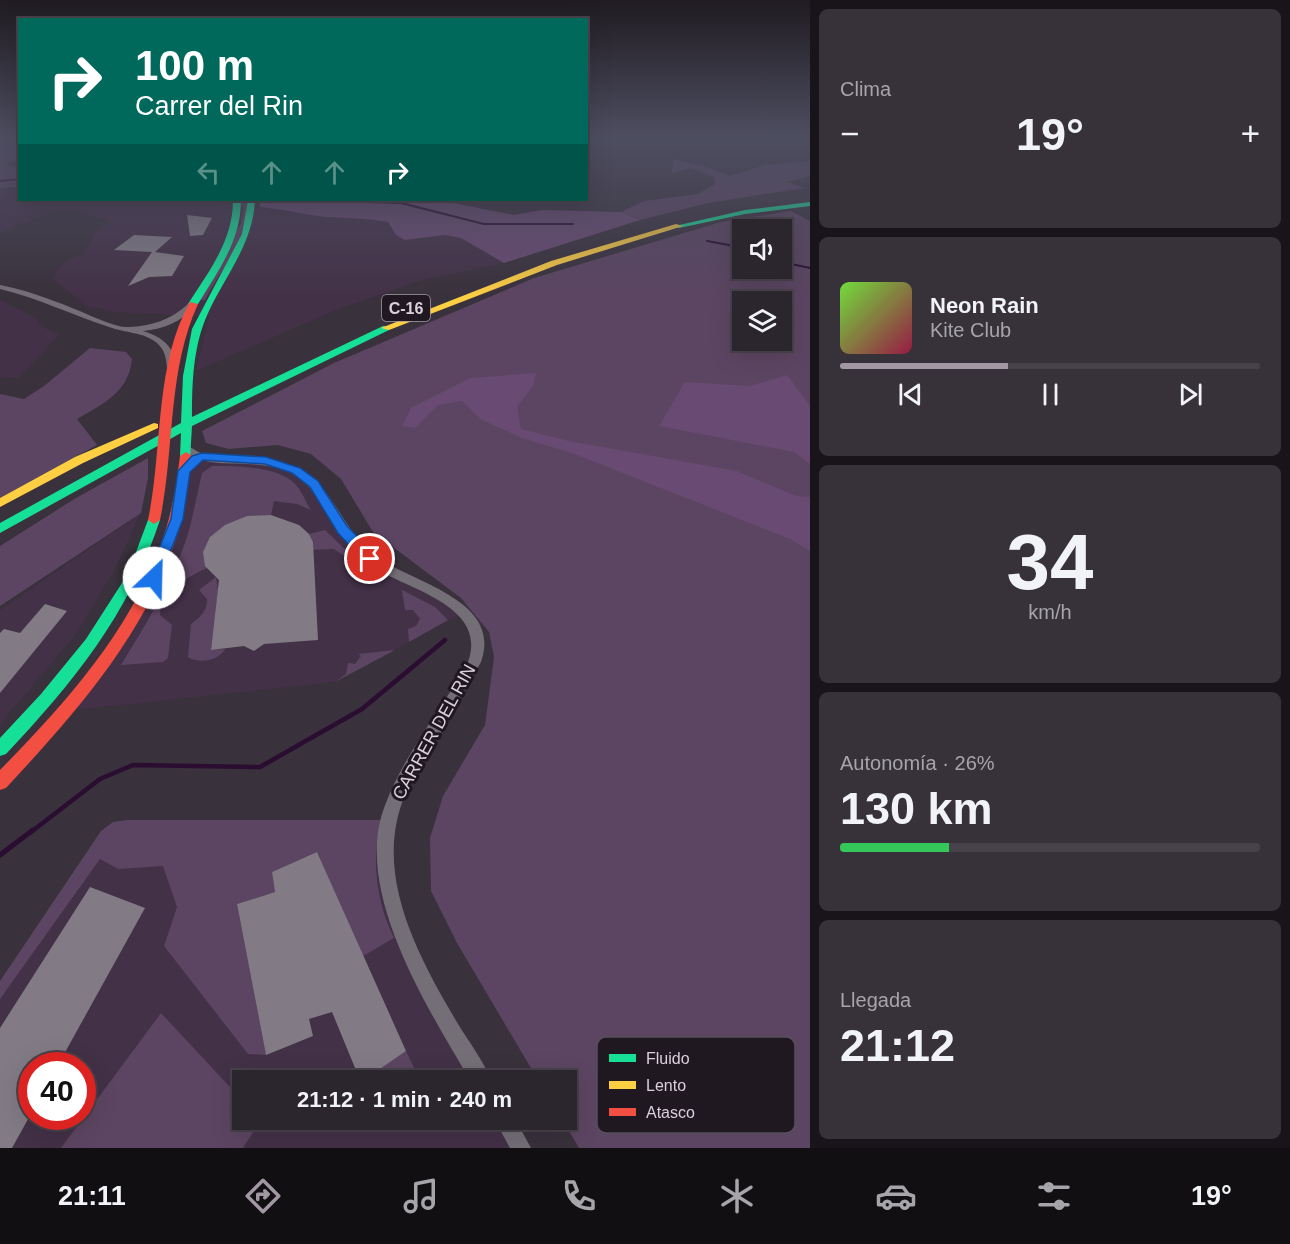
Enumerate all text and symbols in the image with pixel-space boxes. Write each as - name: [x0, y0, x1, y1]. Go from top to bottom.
- icon: right: [36, 42, 114, 120]
- text: 100 m: [135, 42, 254, 89]
- text: Clima: [840, 78, 891, 100]
- text: Carrer del Rin: [135, 91, 303, 121]
- text: 19°: [1016, 109, 1084, 160]
- text: −: [840, 115, 859, 152]
- text: +: [1241, 115, 1260, 152]
- icon: left: [192, 156, 225, 189]
- icon: ahead: [255, 156, 288, 189]
- icon: ahead: [318, 156, 351, 189]
- icon: right: [381, 156, 414, 189]
- map controls: [732, 219, 792, 351]
- button: sound: [732, 219, 792, 279]
- button: layers: [732, 291, 792, 351]
- text: Neon Rain: [930, 293, 1039, 318]
- road number: C-16: [382, 295, 430, 321]
- text: Kite Club: [930, 319, 1011, 341]
- icon: previous: [894, 378, 927, 411]
- icon: pause: [1034, 378, 1067, 411]
- icon: next: [1174, 378, 1207, 411]
- text: 34: [1007, 518, 1093, 606]
- pin: [344, 533, 395, 584]
- icon: arrive: [353, 542, 386, 575]
- position arrow: [122, 546, 186, 610]
- text: km/h: [1028, 601, 1072, 623]
- street label: CARRER DEL RIN: [389, 661, 479, 803]
- text: Autonomía · 26%: [840, 752, 995, 774]
- text: 130 km: [840, 783, 993, 834]
- text: Llegada: [840, 989, 911, 1011]
- text: 21:12: [840, 1020, 955, 1071]
- legend: [597, 1037, 795, 1133]
- text: Fluido: [646, 1050, 690, 1067]
- speed limit sign: 40: [18, 1052, 96, 1130]
- text: Lento: [646, 1077, 686, 1094]
- text: 21:12 · 1 min · 240 m: [297, 1087, 512, 1112]
- text: Atasco: [646, 1104, 695, 1121]
- icon: directions: [242, 1175, 284, 1217]
- icon: music: [400, 1175, 442, 1217]
- icon: phone: [558, 1175, 600, 1217]
- icon: climate: [716, 1175, 758, 1217]
- icon: car: [875, 1175, 917, 1217]
- icon: filters: [1033, 1175, 1075, 1217]
- text: 21:11: [58, 1181, 126, 1211]
- text: 19°: [1191, 1181, 1232, 1211]

